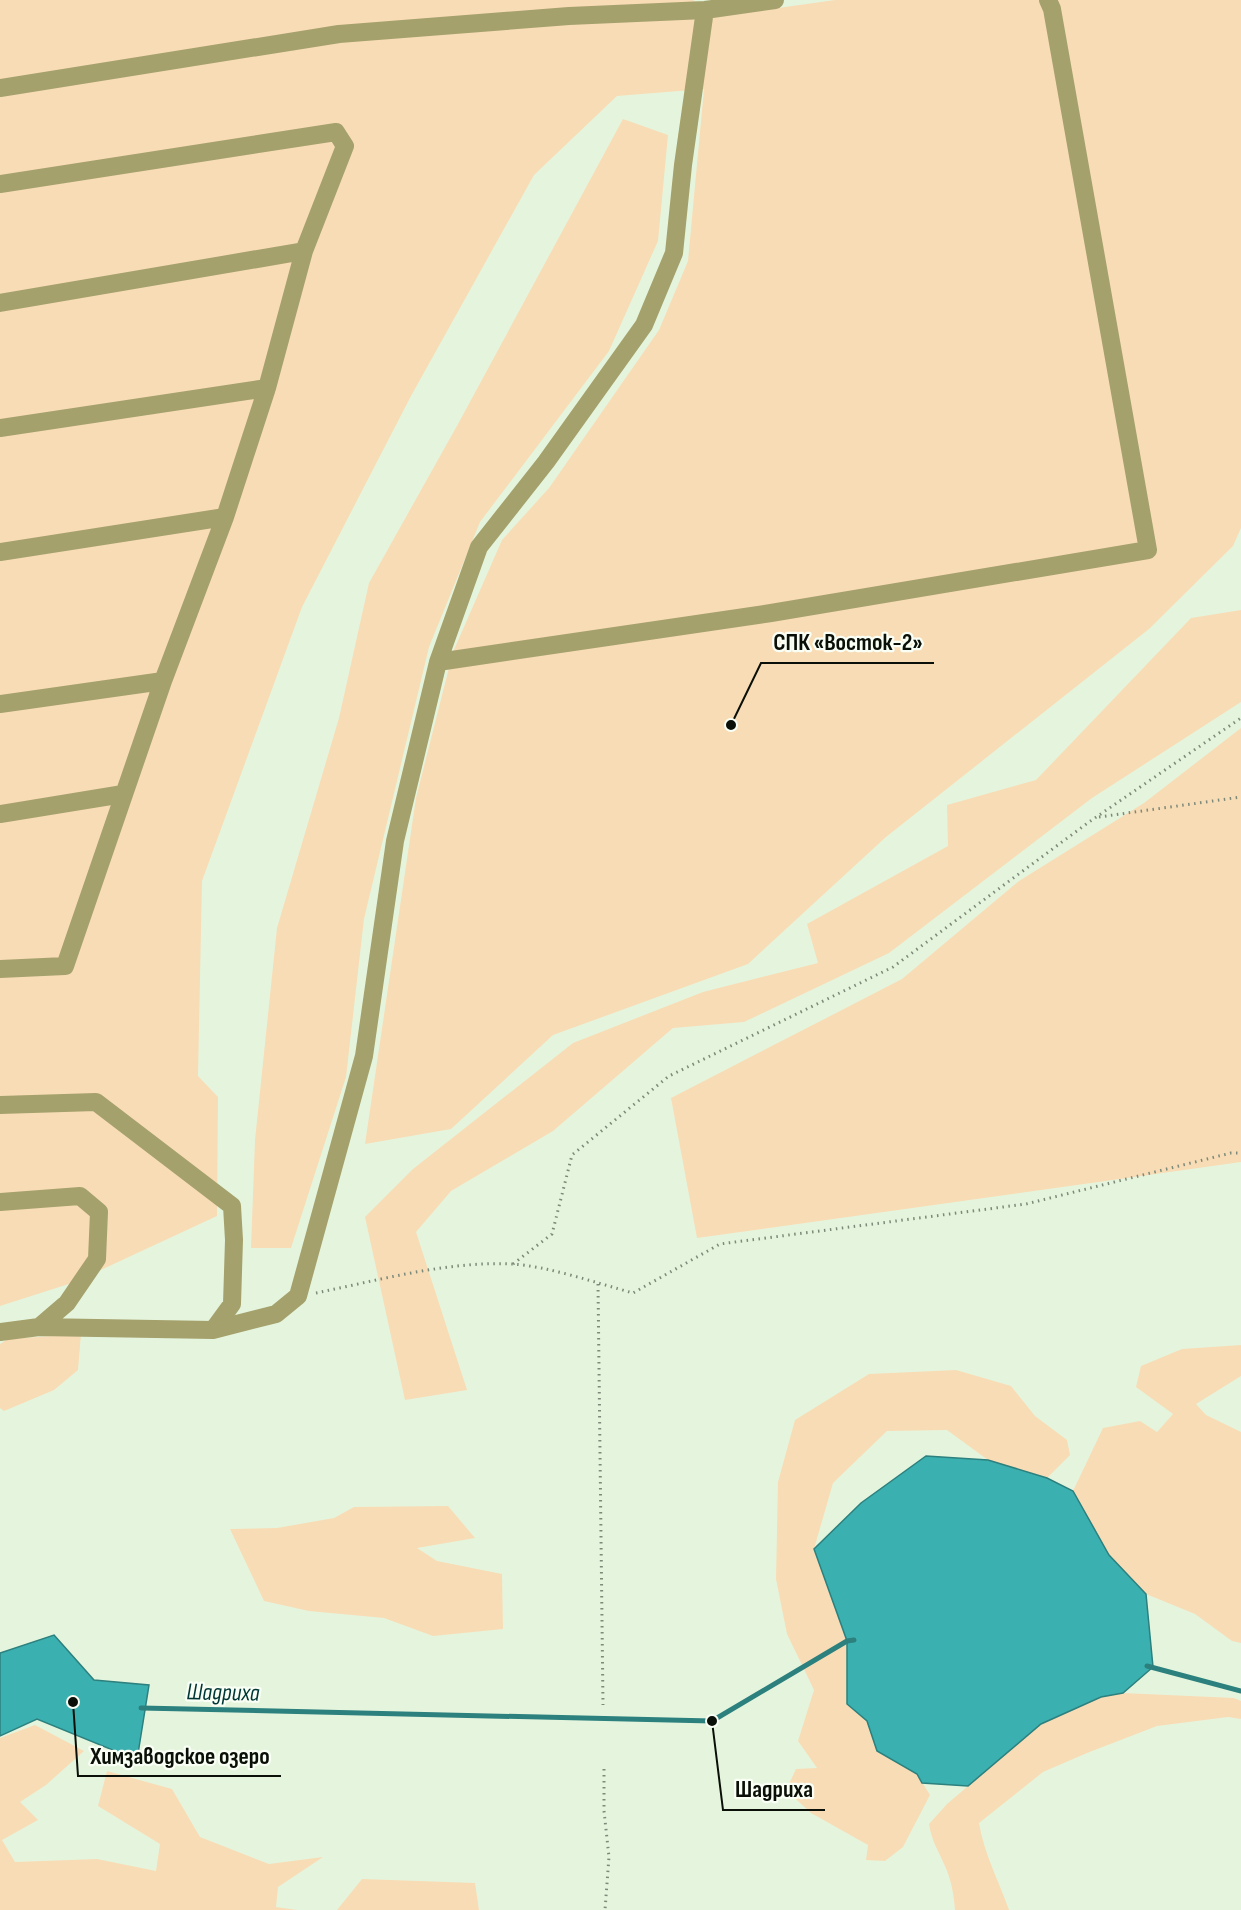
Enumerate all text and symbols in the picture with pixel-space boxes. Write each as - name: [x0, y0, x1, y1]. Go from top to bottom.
- callout: СПК «Восток-2»: [761, 621, 934, 663]
- text: СПК «Восток-2»: [773, 628, 923, 657]
- water label: Шадриха: [186, 1677, 260, 1708]
- callout: Химзаводское озеро: [78, 1734, 281, 1776]
- text: Химзаводское озеро: [89, 1742, 270, 1771]
- callout: Шадриха: [723, 1768, 825, 1810]
- text: Шадриха: [735, 1775, 813, 1804]

